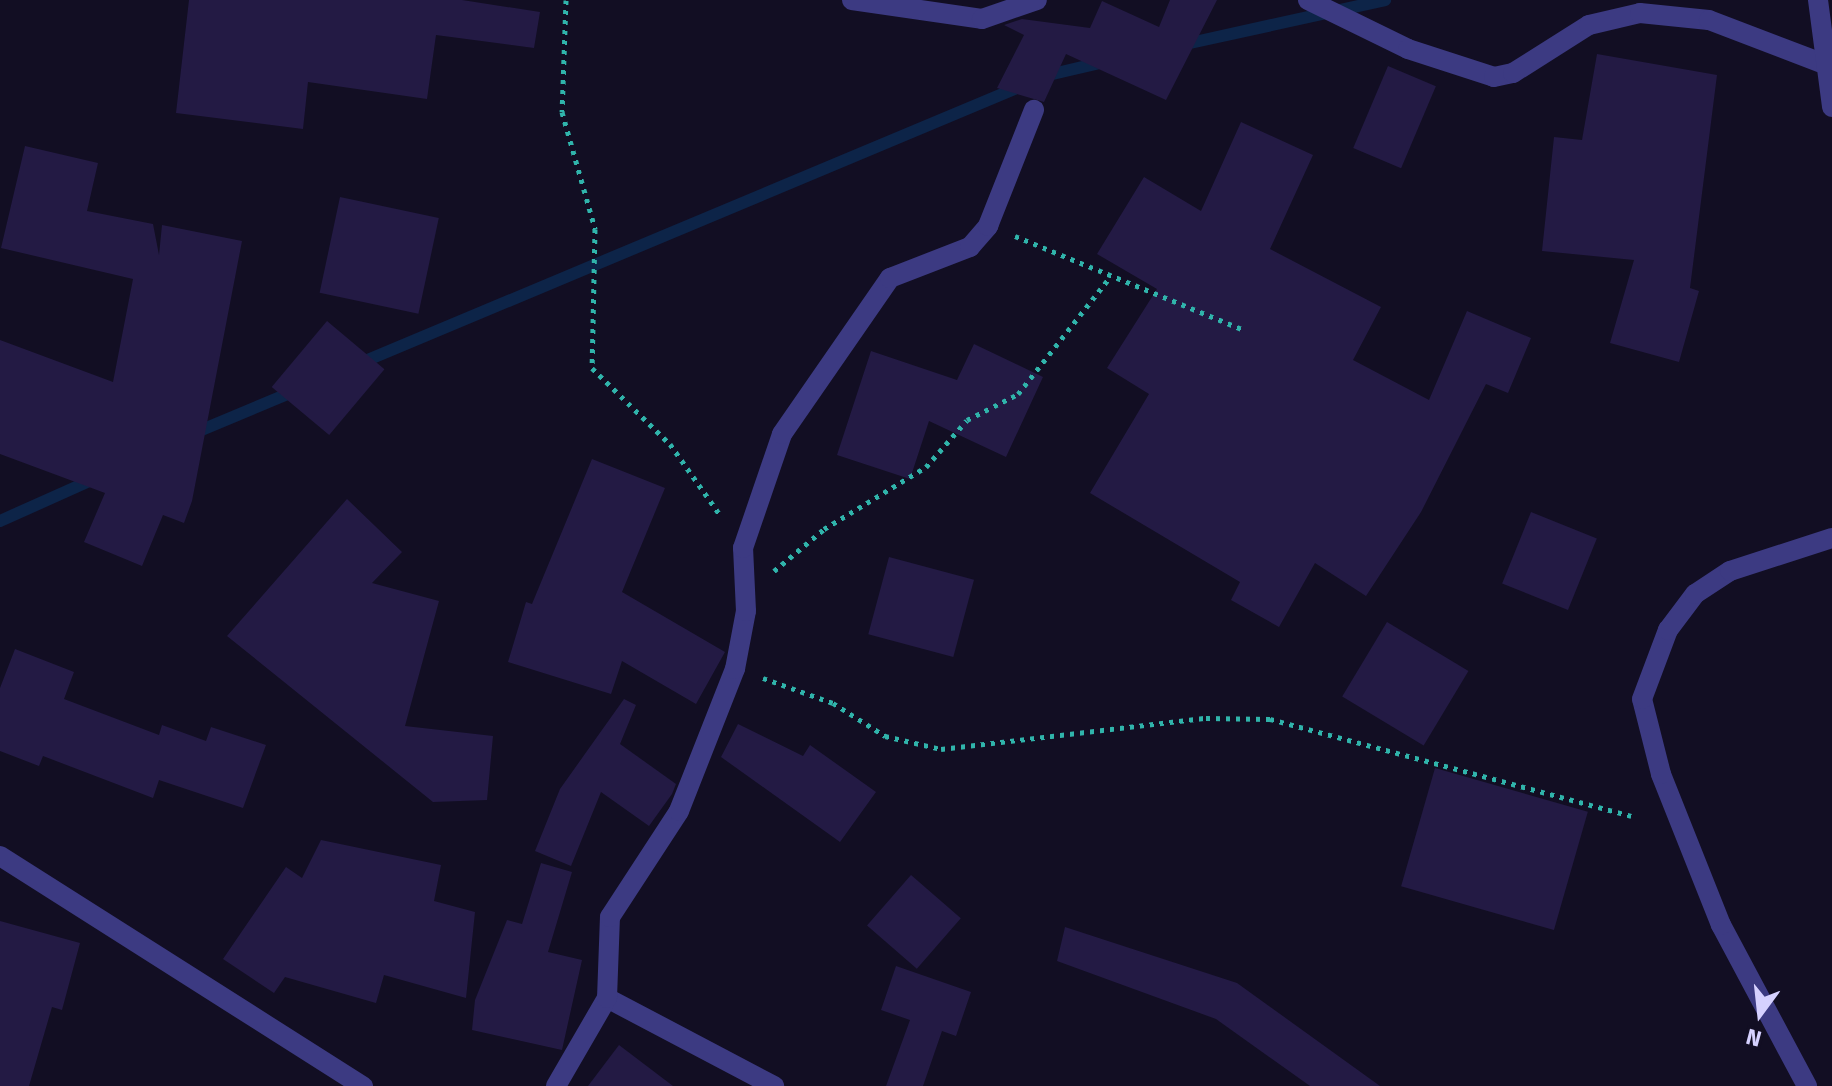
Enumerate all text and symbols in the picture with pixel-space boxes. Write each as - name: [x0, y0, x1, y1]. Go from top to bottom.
- north arrow: [1720, 974, 1800, 1054]
- text: N: [1743, 1023, 1764, 1053]

